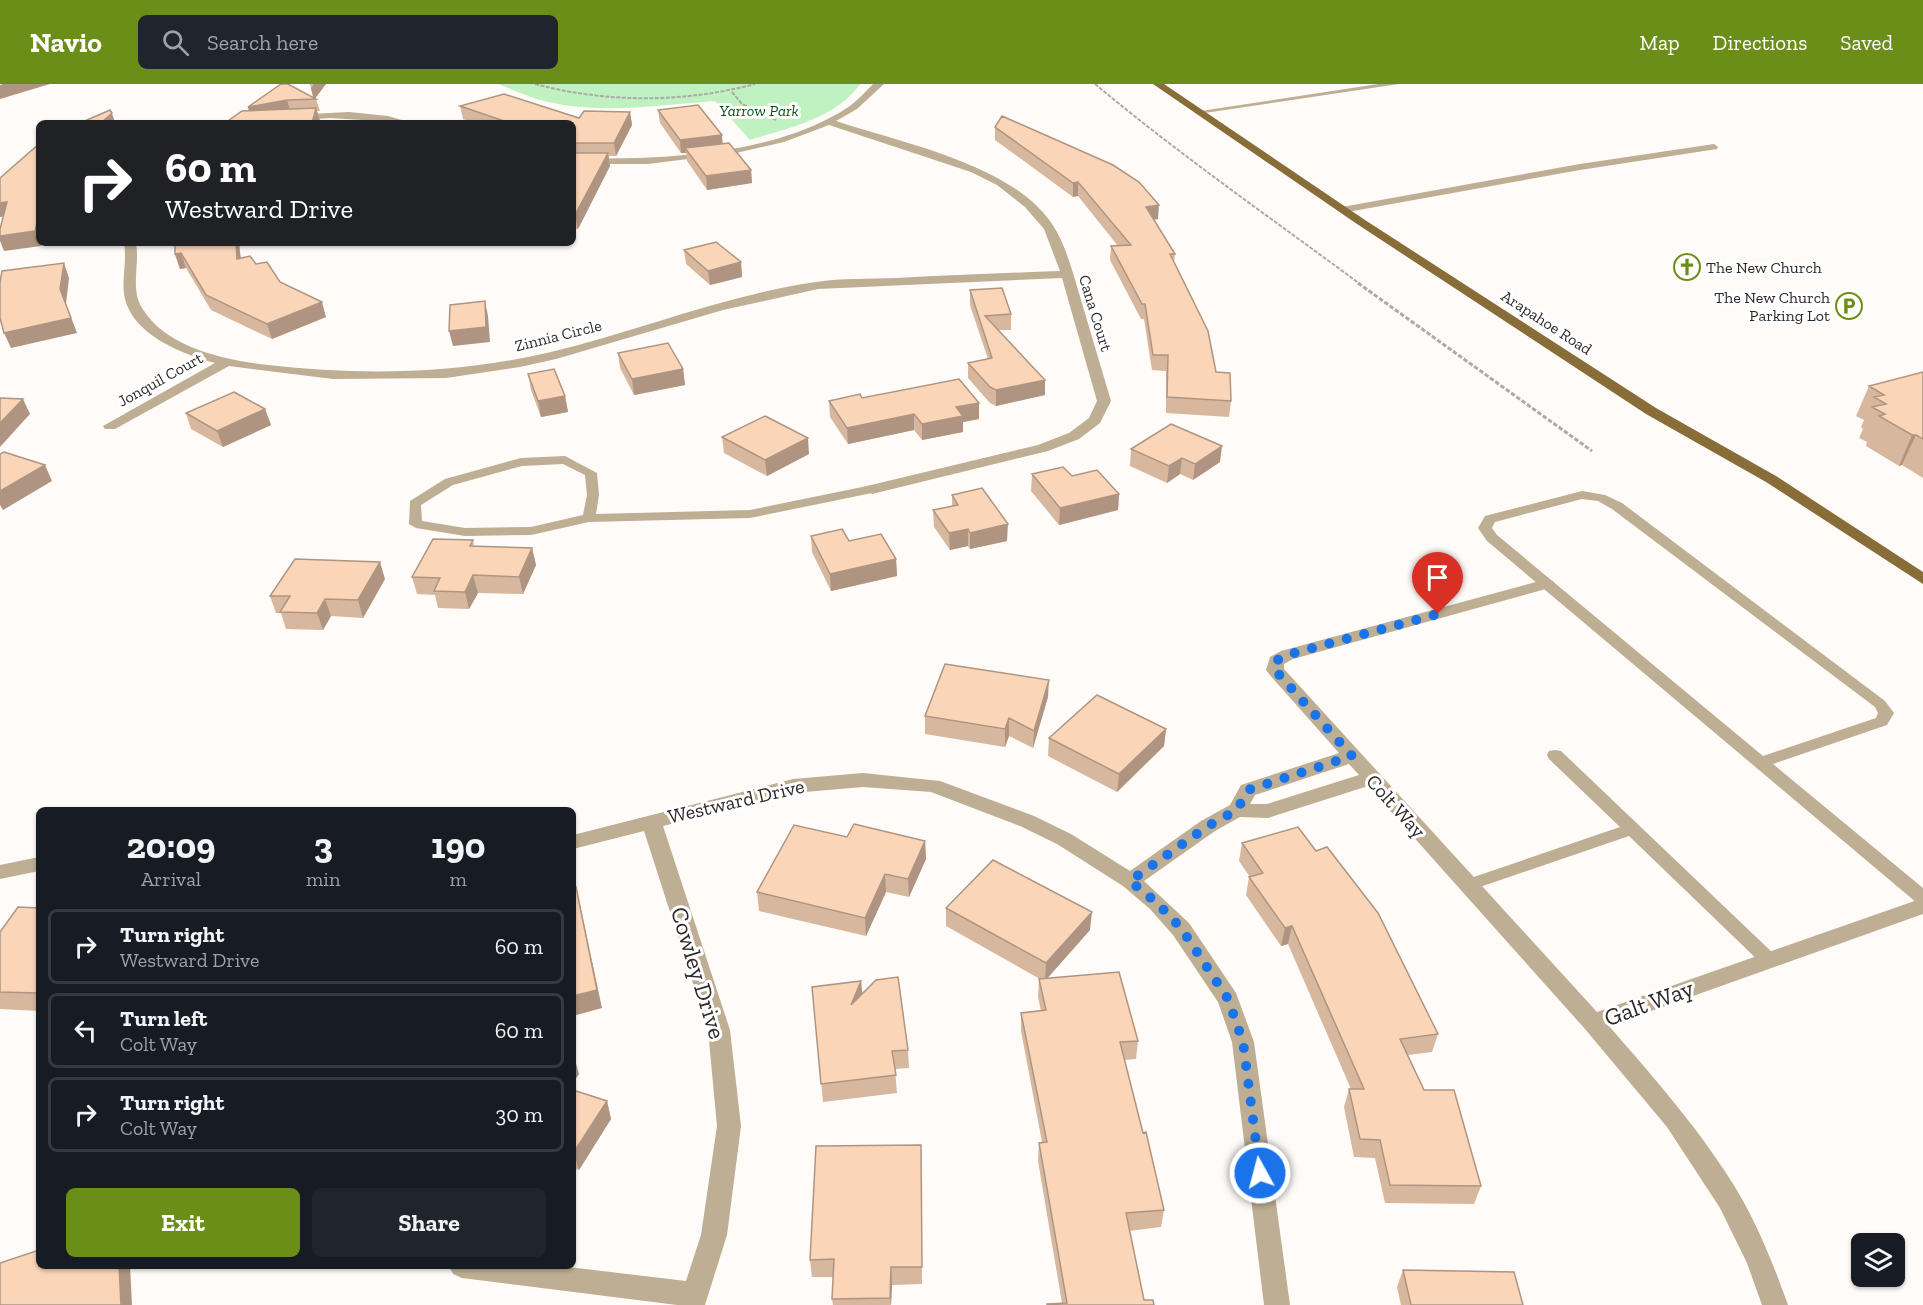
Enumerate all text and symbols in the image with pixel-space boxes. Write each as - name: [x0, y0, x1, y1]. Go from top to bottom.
- search box: [138, 15, 558, 69]
- text: Navio: [30, 26, 102, 59]
- icon: search: [159, 26, 192, 59]
- text: Search here: [207, 29, 318, 56]
- text: Map: [1640, 30, 1680, 55]
- text: Directions: [1713, 30, 1807, 55]
- text: Saved: [1840, 30, 1893, 55]
- park label: Yarrow Park: [719, 101, 799, 120]
- text: 60 m: [165, 142, 256, 193]
- icon: right: [66, 144, 144, 222]
- text: Westward Drive: [165, 193, 353, 225]
- church icon: The New Church: [1672, 252, 1702, 282]
- place label: The New Church: [1706, 258, 1822, 277]
- street label: Cana Court: [1075, 273, 1116, 354]
- street label: Arapahoe Road: [1498, 286, 1596, 359]
- place label: The New Church Parking Lot: [1714, 288, 1830, 325]
- parking icon: The New Church Parking Lot: [1834, 291, 1864, 321]
- street label: Zinnia Circle: [513, 316, 603, 355]
- street label: Jonquil Court: [114, 348, 206, 411]
- pin: [1412, 552, 1463, 614]
- icon: arrive: [1421, 561, 1454, 594]
- street label: Colt Way: [1361, 769, 1431, 843]
- street label: Westward Drive: [665, 774, 807, 828]
- text: 20:09: [127, 824, 216, 867]
- text: 3: [314, 824, 333, 867]
- text: 190: [431, 824, 485, 867]
- text: Arrival: [141, 867, 201, 891]
- text: min: [306, 867, 340, 891]
- text: m: [450, 867, 467, 891]
- street label: Cowley Drive: [665, 903, 732, 1042]
- text: Turn right: [120, 921, 224, 948]
- icon: right: [69, 930, 102, 963]
- text: 60 m: [495, 933, 543, 960]
- text: Westward Drive: [120, 948, 259, 972]
- street label: Galt Way: [1600, 973, 1698, 1032]
- text: Turn left: [120, 1005, 207, 1032]
- icon: left: [69, 1014, 102, 1047]
- text: 60 m: [495, 1017, 543, 1044]
- text: Colt Way: [120, 1032, 197, 1056]
- text: Turn right: [120, 1089, 224, 1116]
- icon: right: [69, 1098, 102, 1131]
- text: 30 m: [496, 1101, 543, 1128]
- text: Colt Way: [120, 1116, 197, 1140]
- position arrow: [1228, 1141, 1292, 1205]
- button: Exit: [66, 1188, 300, 1257]
- button: Share: [312, 1188, 546, 1257]
- map controls: [1851, 1233, 1905, 1287]
- button: layers: [1851, 1233, 1905, 1287]

